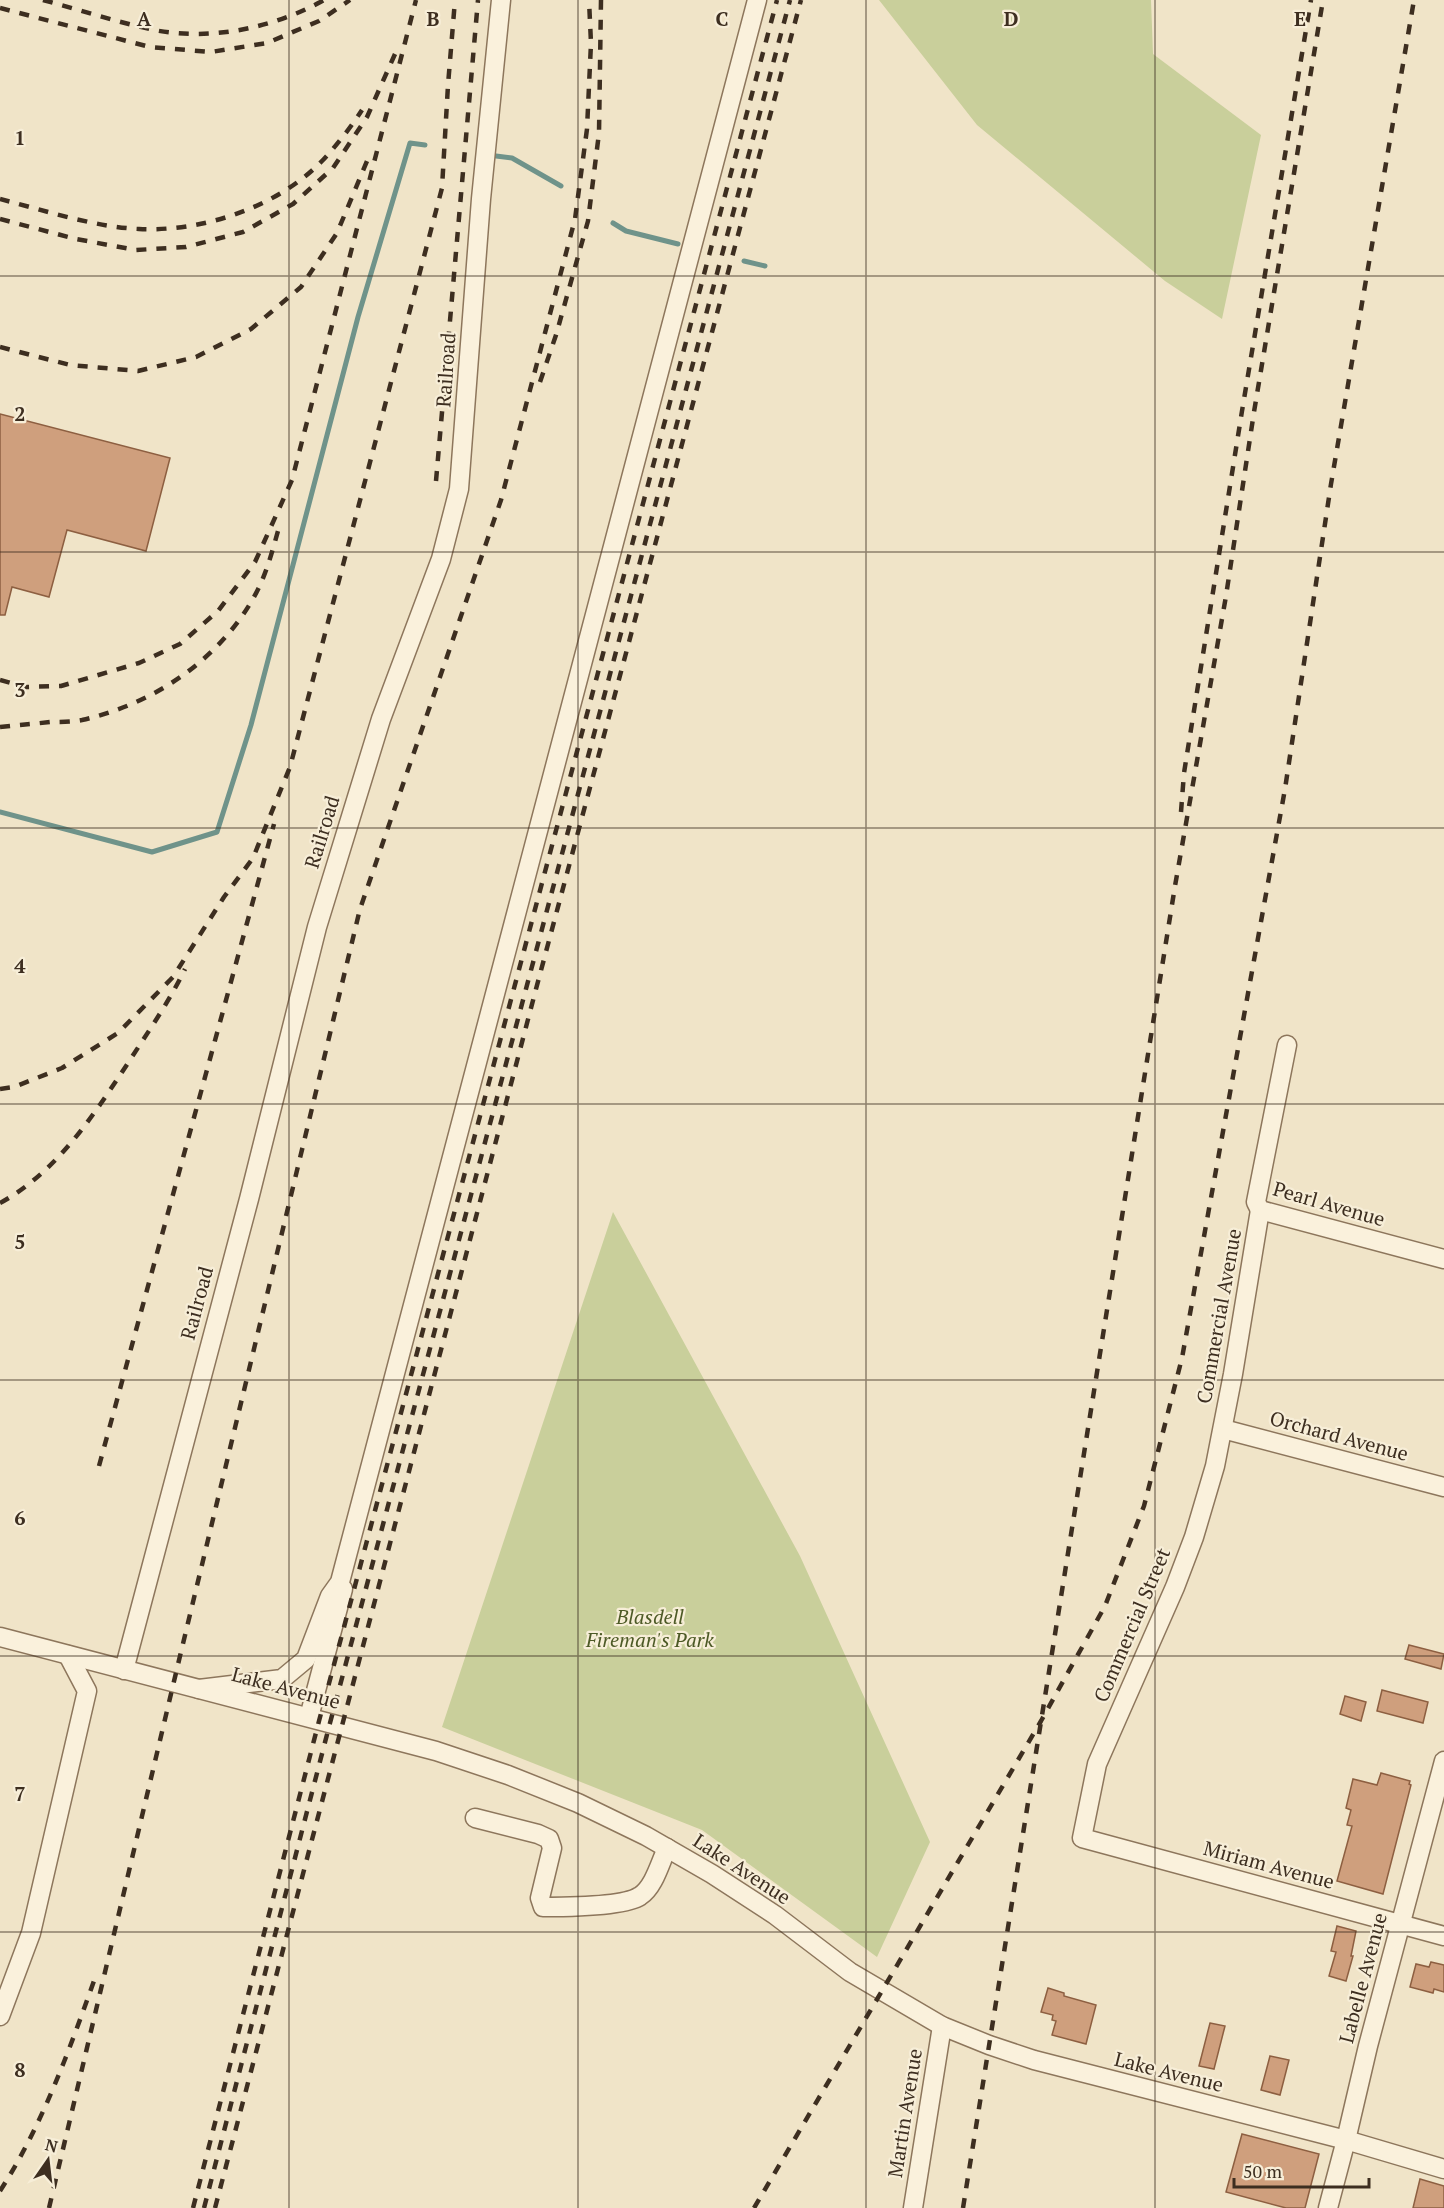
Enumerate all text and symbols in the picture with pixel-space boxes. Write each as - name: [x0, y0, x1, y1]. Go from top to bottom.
- text: A: [137, 5, 152, 32]
- text: B: [427, 5, 440, 32]
- text: C: [715, 5, 729, 32]
- text: D: [1004, 5, 1018, 32]
- text: E: [1294, 5, 1306, 32]
- text: 1: [14, 124, 26, 151]
- street label: Railroad: [429, 332, 462, 408]
- text: 2: [14, 400, 26, 427]
- text: 3: [14, 676, 26, 703]
- street label: Railroad: [298, 792, 345, 872]
- text: 4: [14, 952, 26, 979]
- street label: Pearl Avenue: [1270, 1175, 1388, 1232]
- street label: Commercial Avenue: [1190, 1226, 1247, 1405]
- text: 5: [14, 1228, 26, 1255]
- street label: Railroad: [174, 1263, 219, 1343]
- street label: Orchard Avenue: [1267, 1404, 1411, 1467]
- text: 6: [14, 1504, 26, 1531]
- street label: Commercial Street: [1087, 1543, 1177, 1706]
- park label: Blasdell Fireman's Park: [585, 1603, 714, 1653]
- street label: Lake Avenue: [229, 1660, 343, 1715]
- text: 7: [14, 1780, 26, 1807]
- street label: Lake Avenue: [688, 1827, 796, 1910]
- street label: Miriam Avenue: [1201, 1834, 1338, 1895]
- street label: Labelle Avenue: [1332, 1910, 1393, 2046]
- street label: Lake Avenue: [1112, 2045, 1226, 2098]
- street label: Martin Avenue: [881, 2046, 928, 2179]
- text: 8: [14, 2056, 26, 2083]
- north arrow: [18, 2130, 78, 2190]
- text: N: [43, 2133, 60, 2158]
- scale bar: [1234, 2151, 1369, 2189]
- text: 50 m: [1243, 2159, 1283, 2183]

